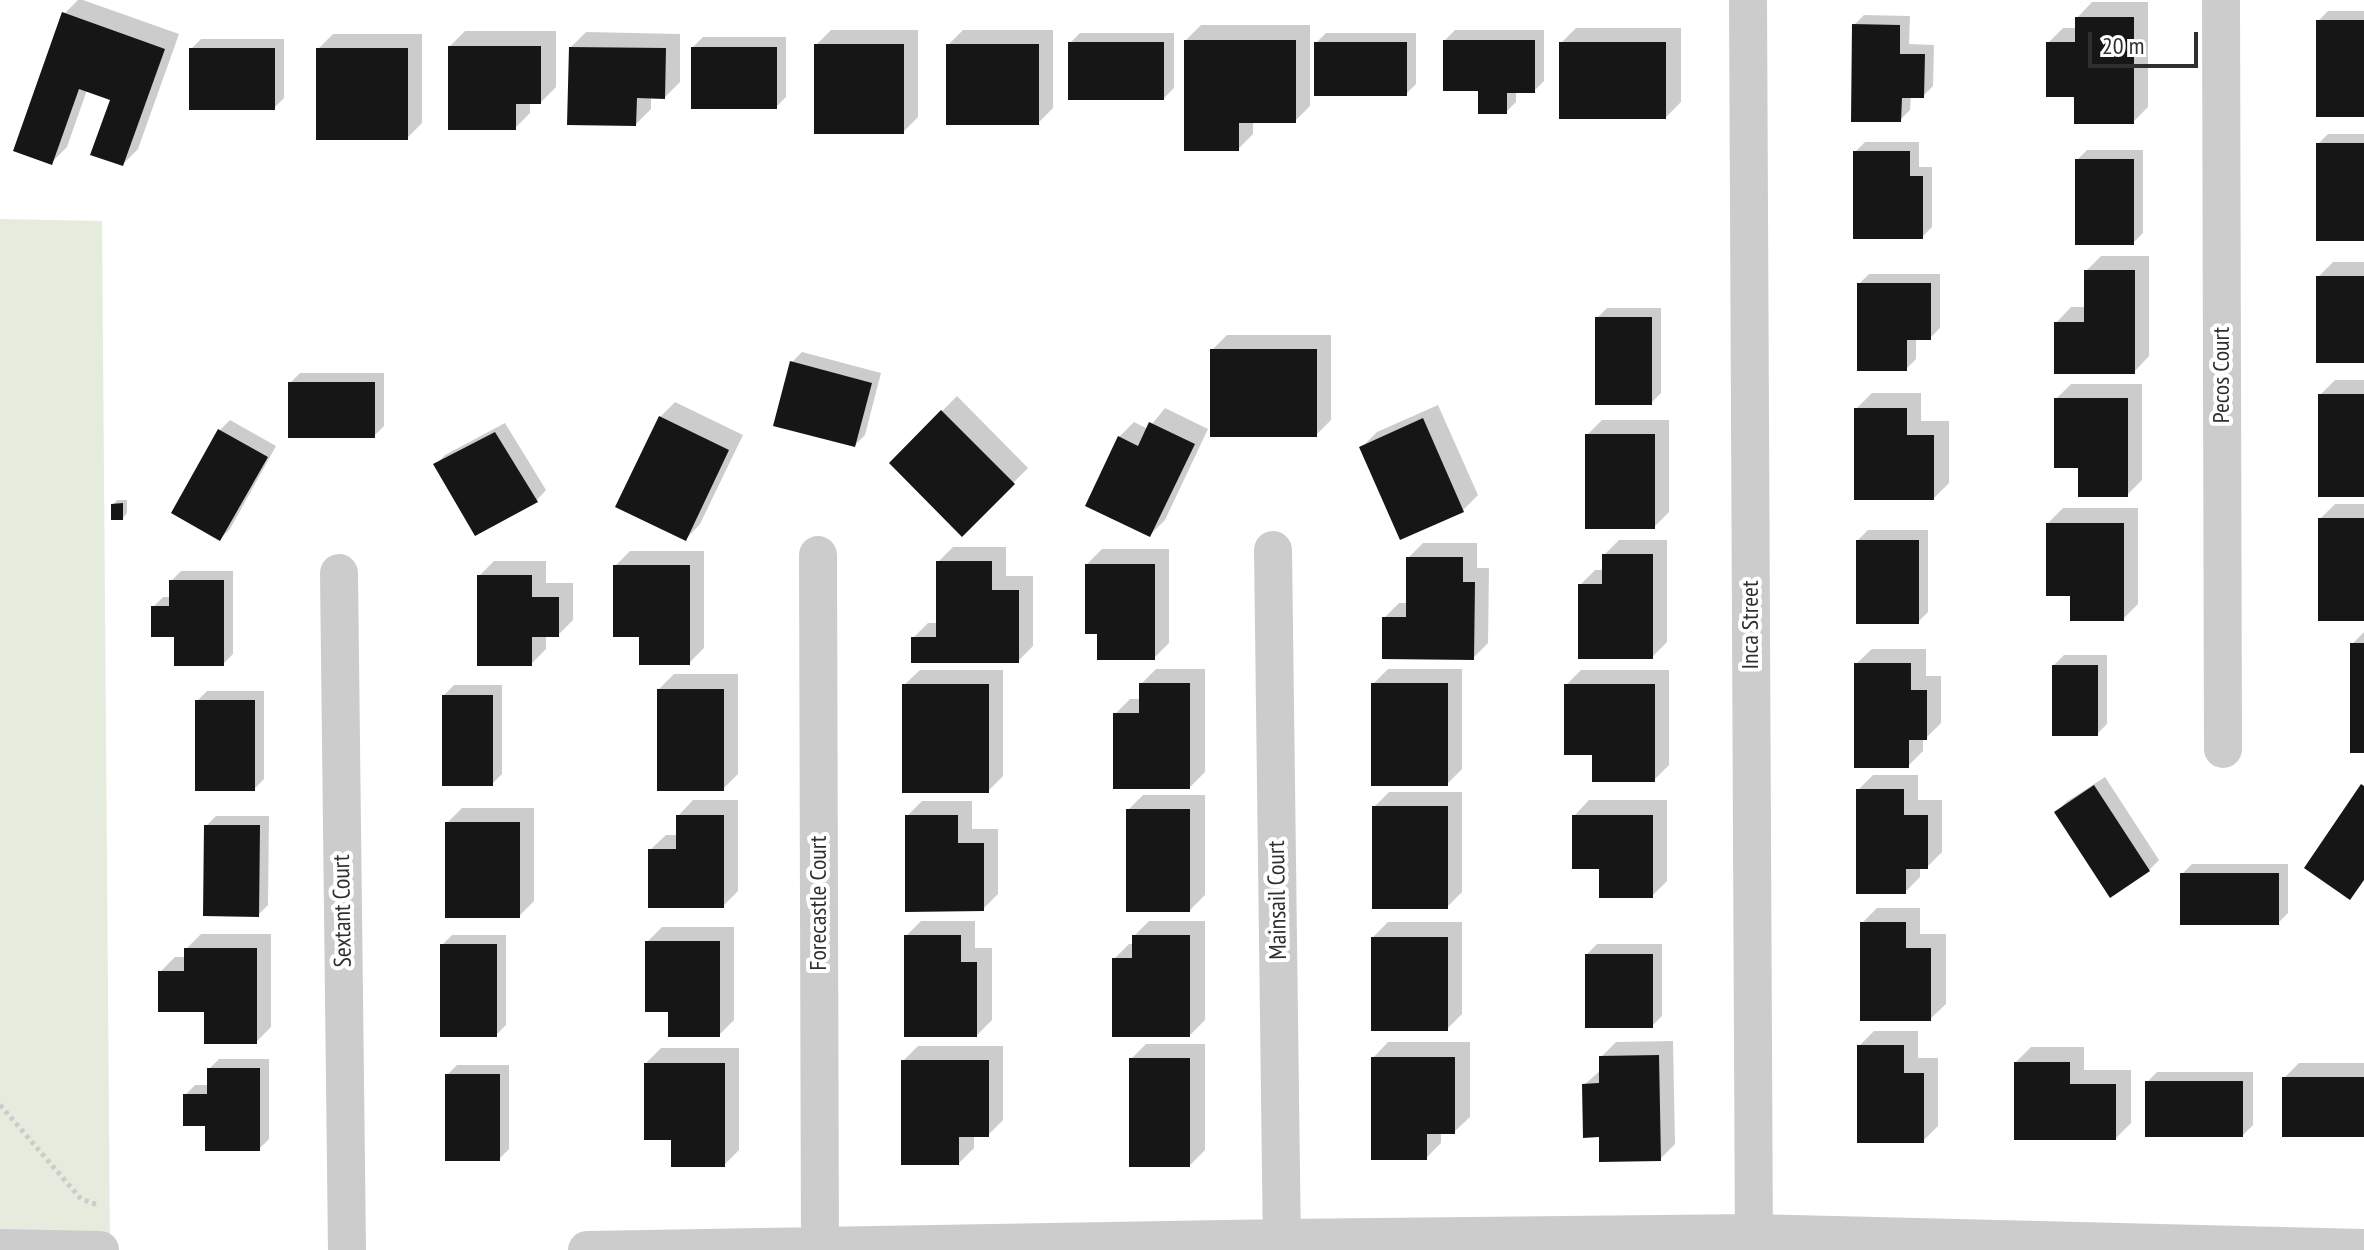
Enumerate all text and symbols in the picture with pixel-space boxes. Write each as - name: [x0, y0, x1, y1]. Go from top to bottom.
- scale bar: [2092, 16, 2202, 66]
- text: 20 m: [2102, 30, 2144, 61]
- street label: Pecos Court: [2208, 327, 2236, 423]
- street label: Inca Street: [1737, 580, 1765, 670]
- street label: Forecastle Court: [805, 836, 833, 970]
- street label: Mainsail Court: [1263, 840, 1293, 960]
- street label: Sextant Court: [328, 854, 358, 968]

